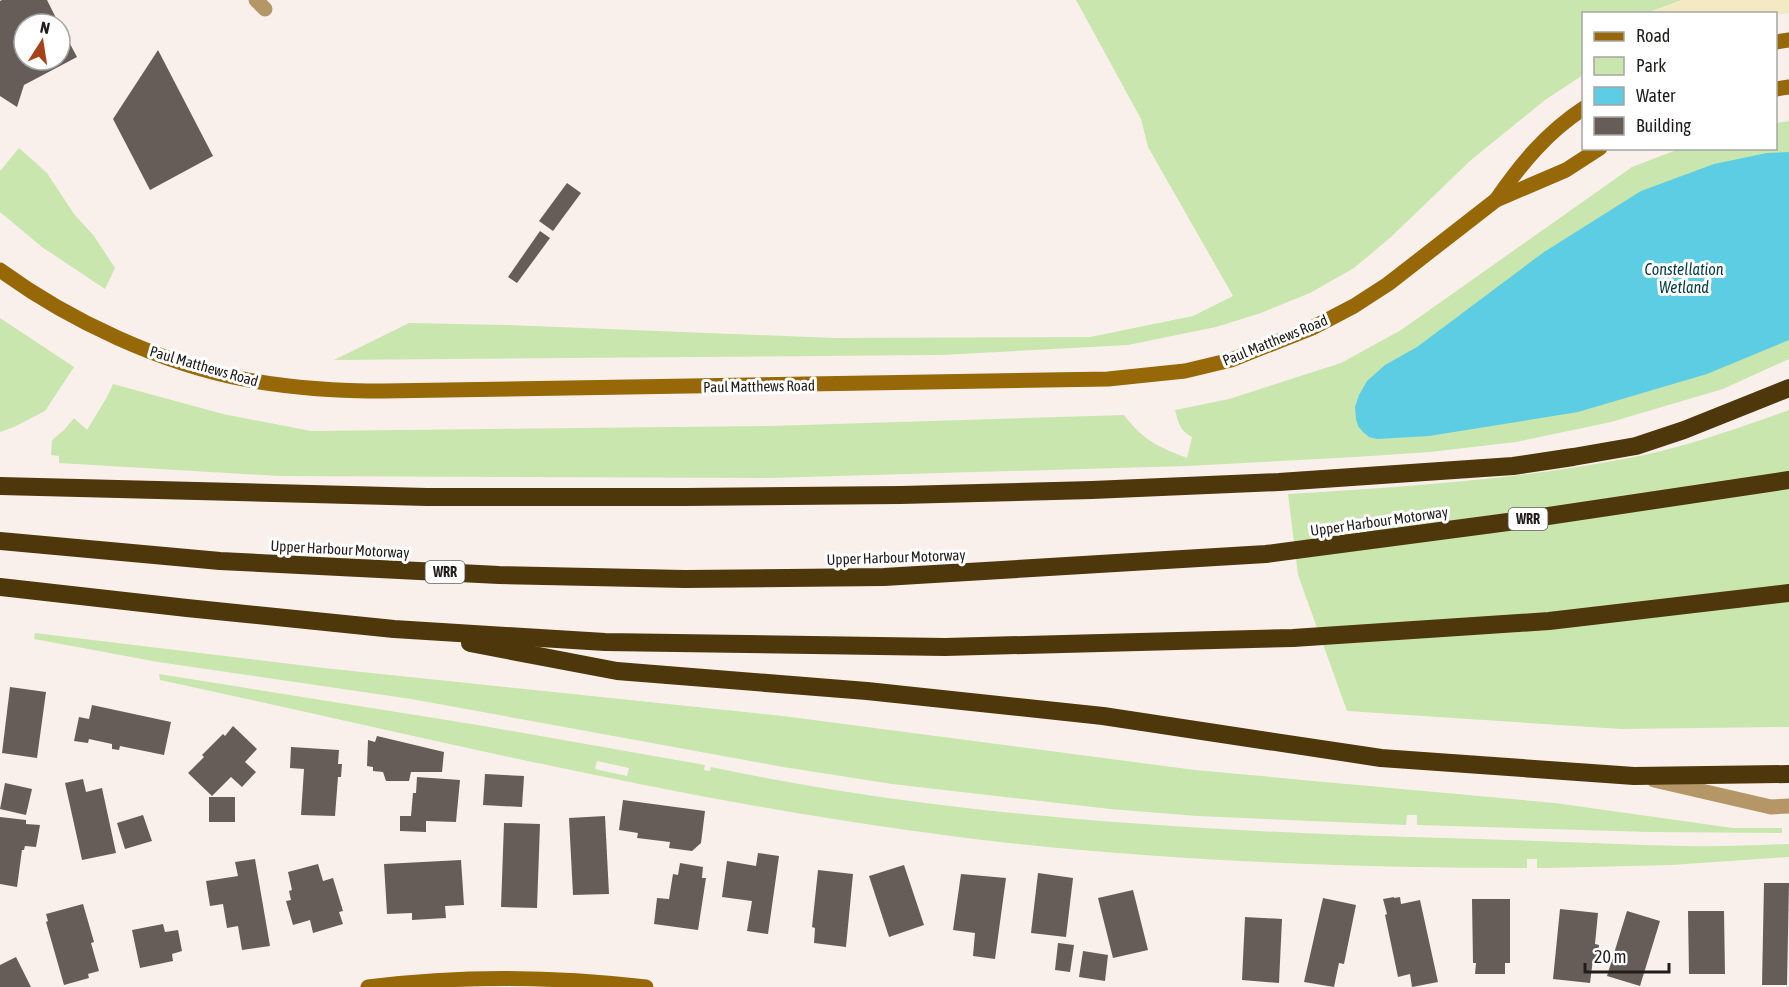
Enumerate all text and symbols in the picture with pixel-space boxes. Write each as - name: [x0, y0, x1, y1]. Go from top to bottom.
- north arrow: [12, 12, 72, 72]
- legend: [1582, 12, 1777, 150]
- text: N: [39, 18, 52, 37]
- text: Road: [1636, 25, 1670, 46]
- text: Park: [1636, 55, 1666, 76]
- text: Water: [1636, 85, 1676, 106]
- text: Building: [1636, 115, 1691, 136]
- water label: Constellation Wetland: [1644, 260, 1724, 296]
- street label: Paul Matthews Road: [1220, 311, 1330, 369]
- street label: Paul Matthews Road: [148, 342, 260, 390]
- street label: Paul Matthews Road: [703, 377, 815, 395]
- street label: Upper Harbour Motorway: [1309, 503, 1449, 539]
- road number: WRR: [1508, 508, 1547, 530]
- street label: Upper Harbour Motorway: [270, 537, 410, 561]
- street label: Upper Harbour Motorway: [826, 546, 966, 568]
- road number: WRR: [426, 561, 464, 583]
- scale bar: [1585, 936, 1669, 974]
- text: 20 m: [1594, 946, 1626, 967]

